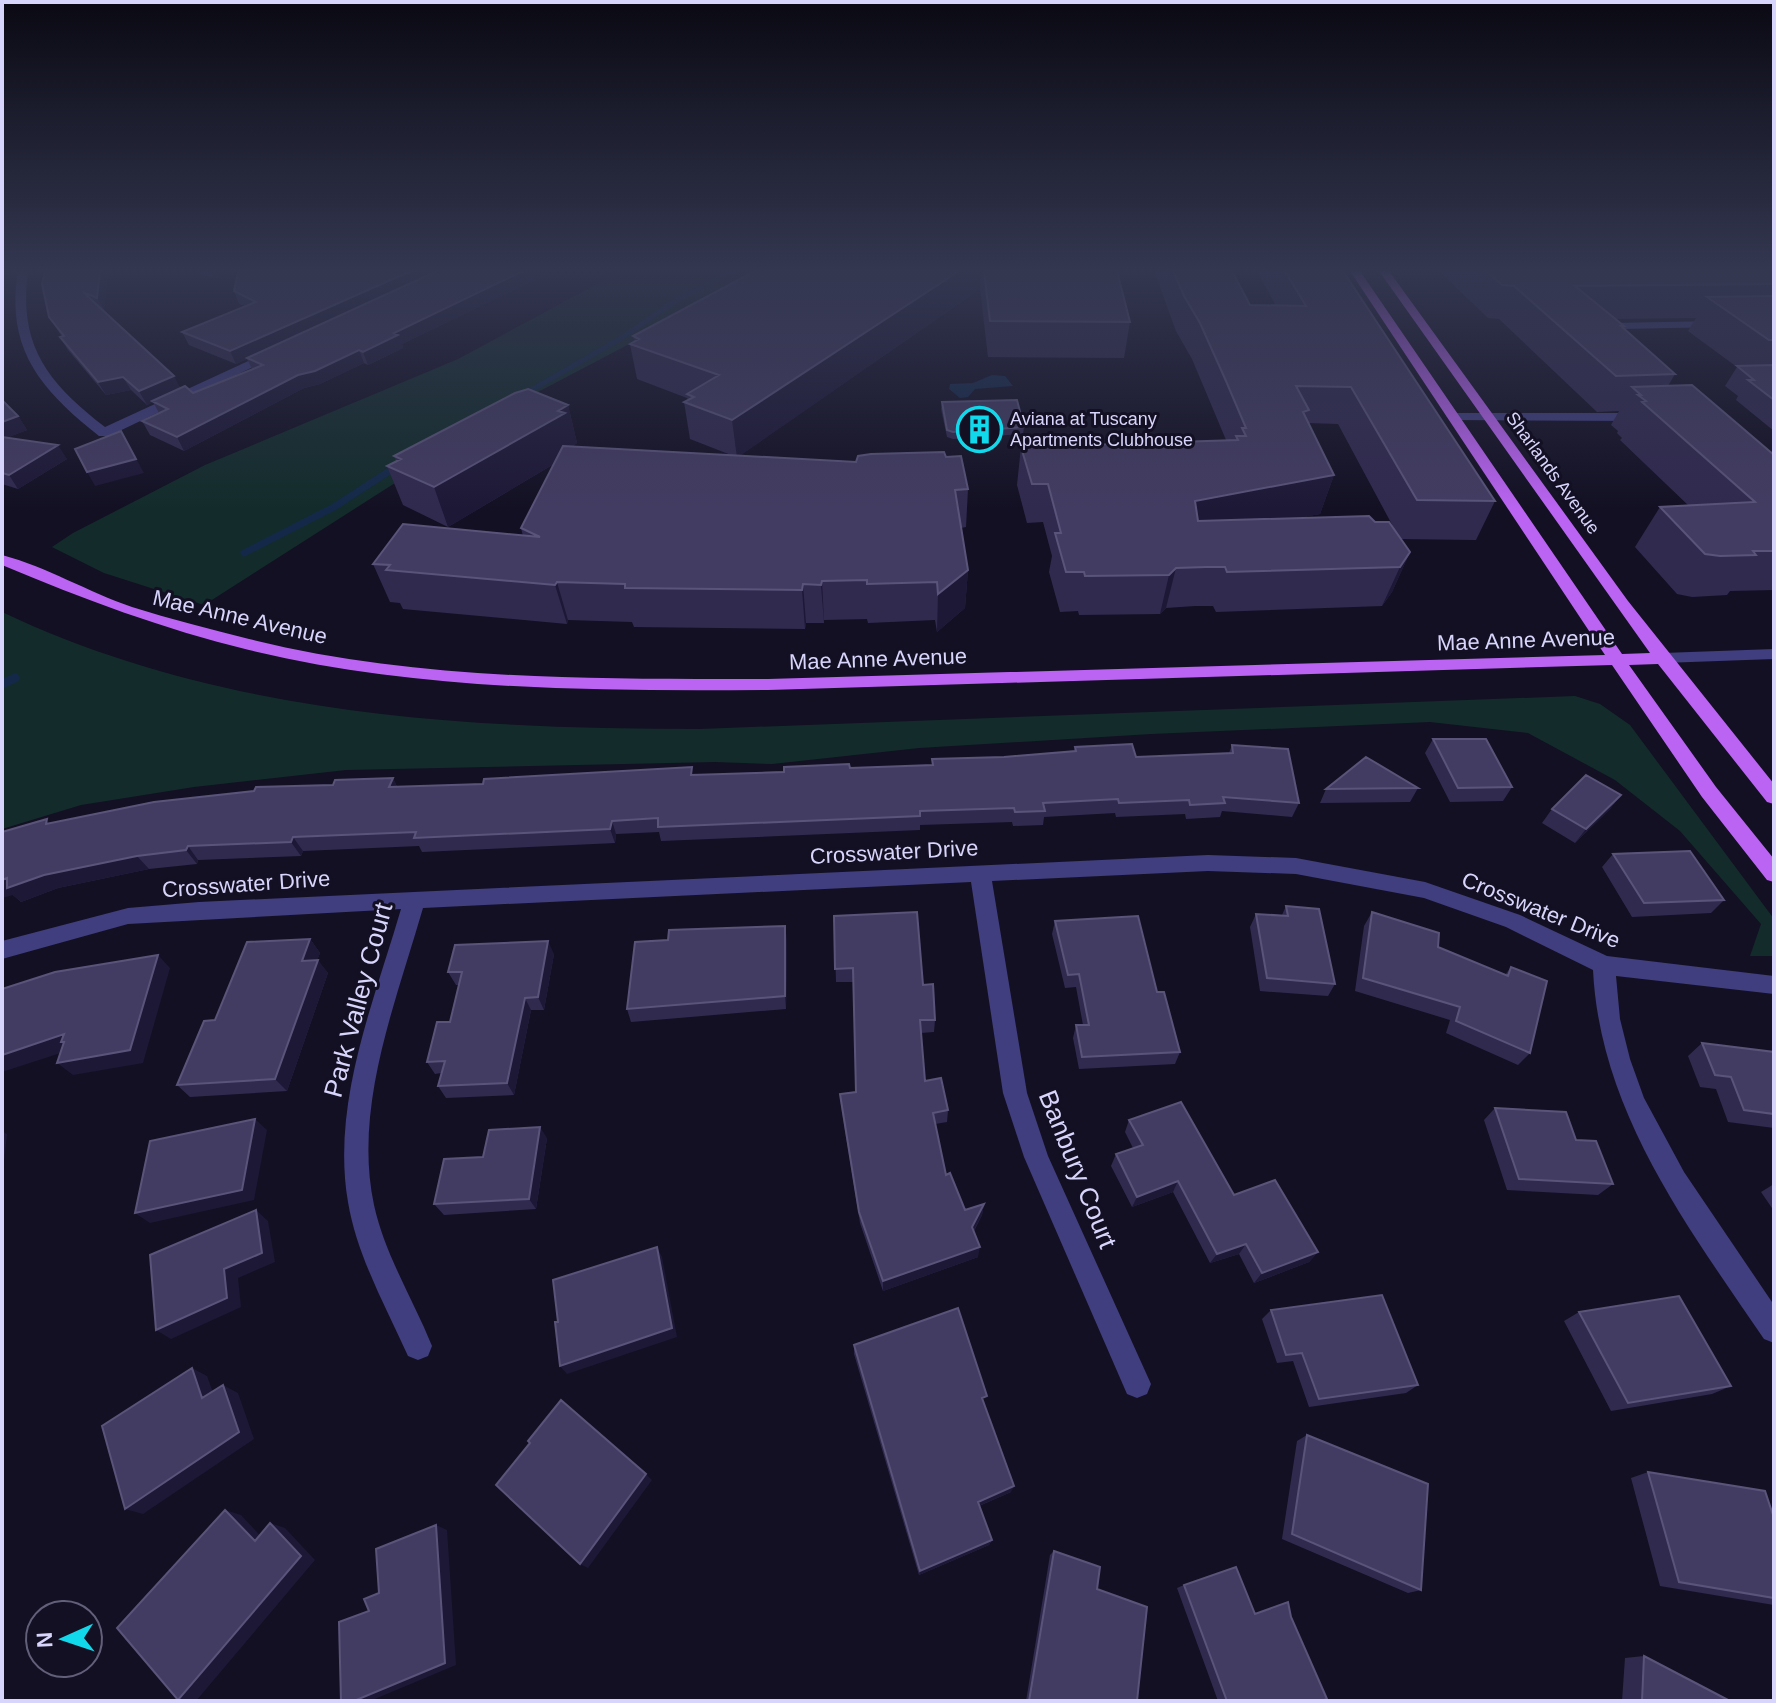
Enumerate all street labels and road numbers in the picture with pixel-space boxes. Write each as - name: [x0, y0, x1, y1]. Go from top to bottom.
- street label: Sharlands Avenue: [1502, 408, 1604, 538]
- street label: Mae Anne Avenue: [150, 585, 330, 649]
- street label: Mae Anne Avenue: [1437, 624, 1615, 656]
- street label: Mae Anne Avenue: [789, 643, 967, 675]
- street label: Crosswater Drive: [809, 835, 979, 869]
- street label: Crosswater Drive: [161, 866, 331, 902]
- street label: Crosswater Drive: [1458, 867, 1624, 953]
- street label: Park Valley Court: [318, 899, 399, 1101]
- street label: Banbury Court: [1033, 1086, 1124, 1253]

